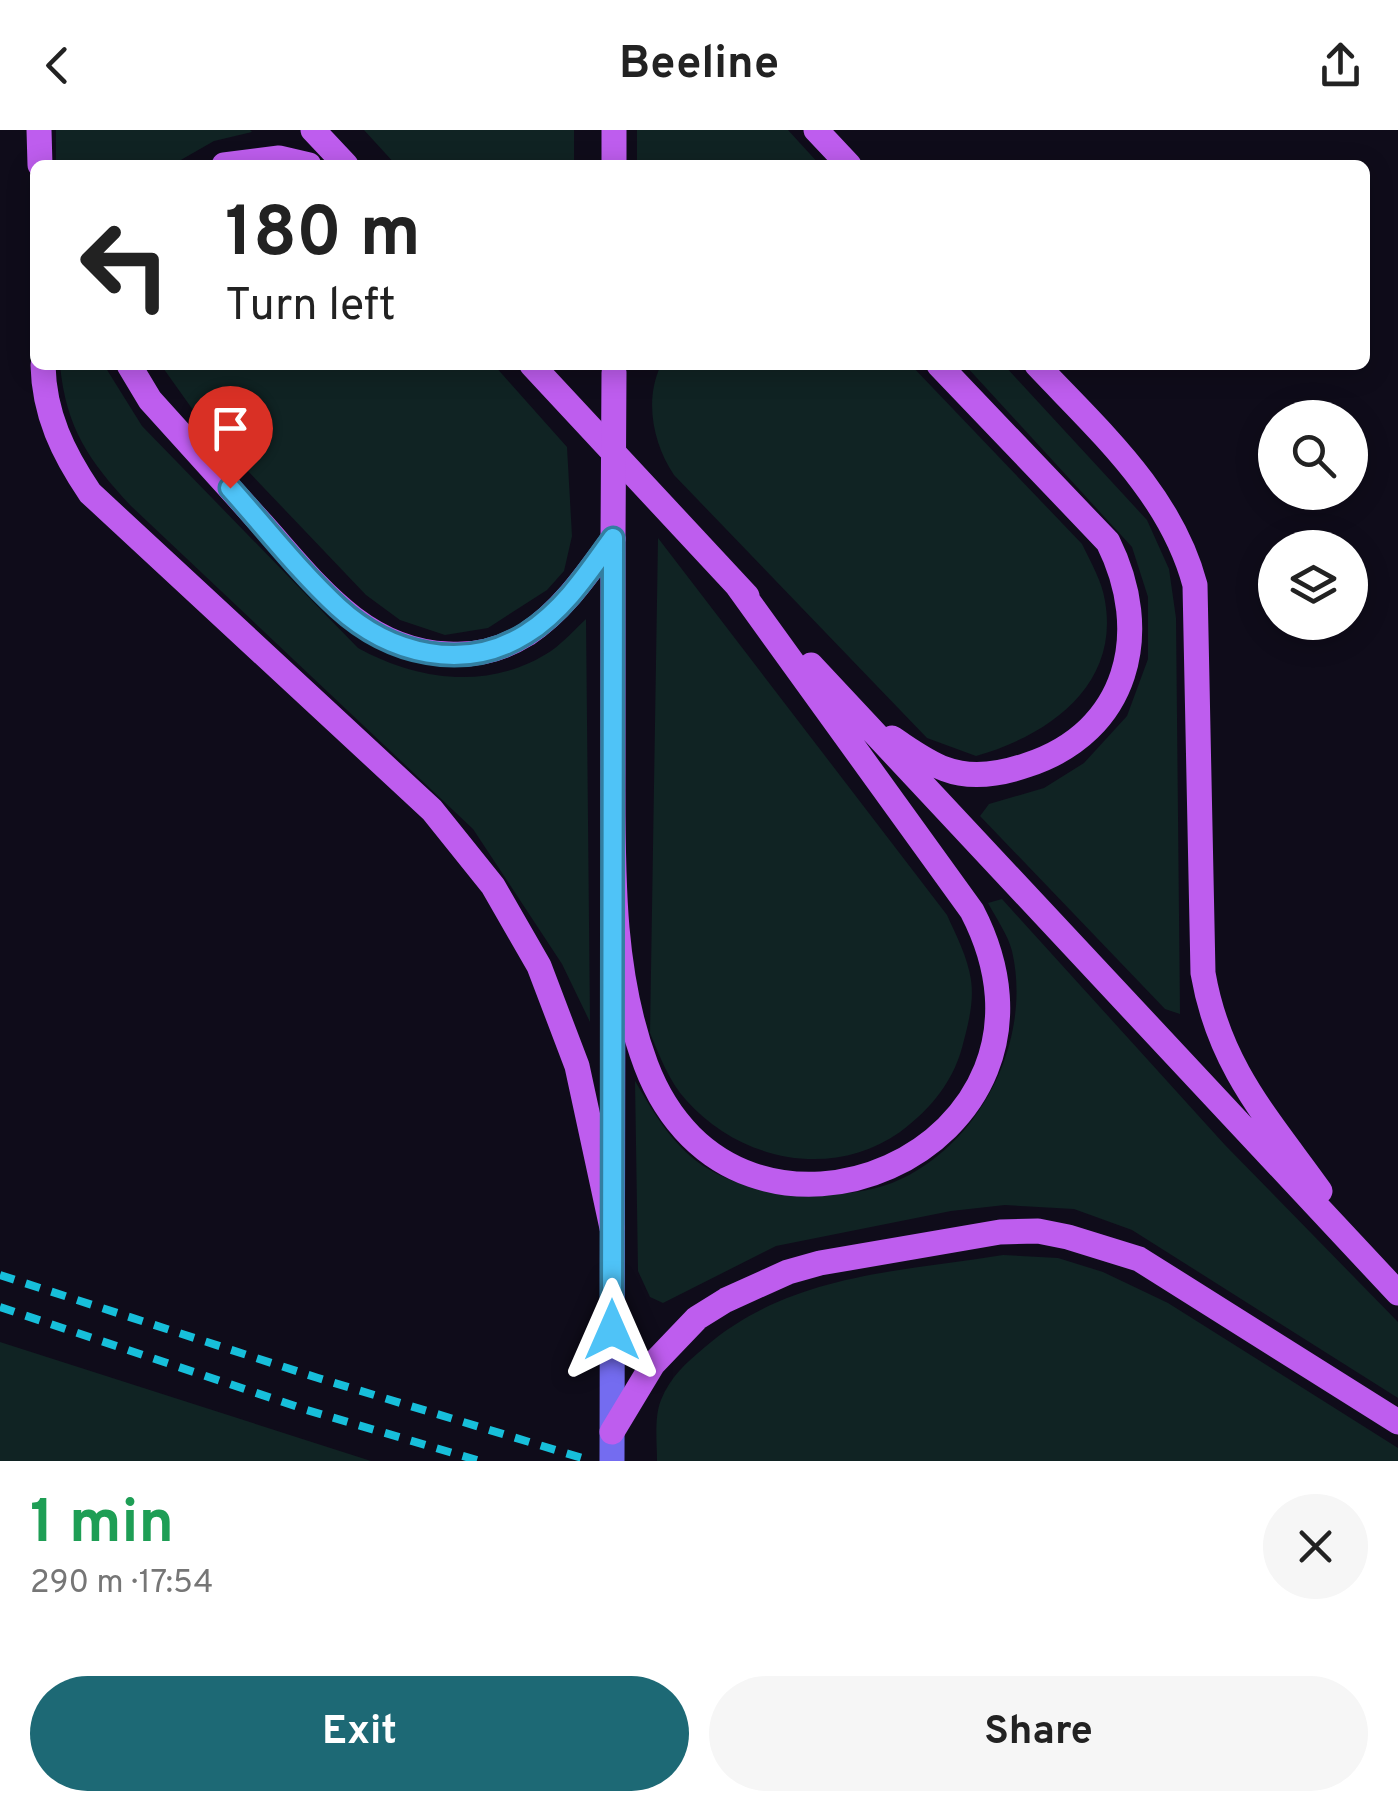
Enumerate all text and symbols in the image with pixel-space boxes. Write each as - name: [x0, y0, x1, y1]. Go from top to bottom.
- text: Beeline: [619, 37, 779, 94]
- icon: back: [30, 38, 85, 93]
- icon: share: [1313, 38, 1368, 93]
- text: 180 m: [225, 192, 421, 281]
- icon: left: [60, 200, 190, 330]
- text: Turn left: [225, 279, 396, 336]
- pin: [188, 386, 273, 489]
- map controls: [1258, 400, 1368, 640]
- button: search: [1258, 400, 1368, 510]
- icon: arrive: [203, 401, 258, 456]
- button: layers: [1258, 530, 1368, 640]
- position arrow: [560, 1278, 664, 1382]
- text: 1 min: [30, 1488, 174, 1564]
- button: close: [1263, 1494, 1368, 1599]
- text: 290 m · 17:54: [30, 1564, 213, 1604]
- button: Exit: [30, 1676, 689, 1791]
- button: Share: [709, 1676, 1368, 1791]

